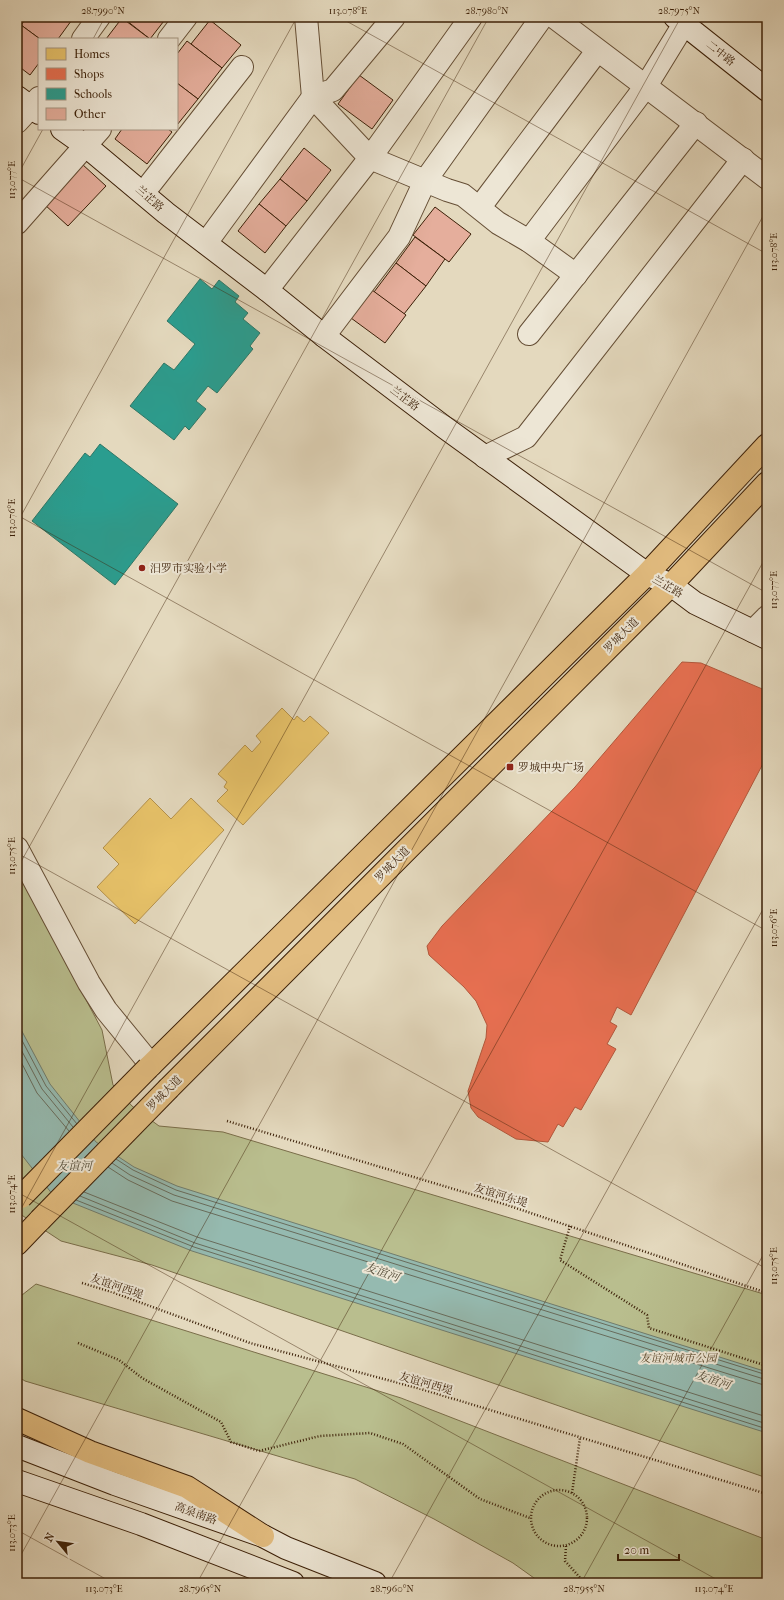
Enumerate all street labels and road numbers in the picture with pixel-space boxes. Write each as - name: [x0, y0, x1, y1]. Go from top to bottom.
- street label: 二中路: [704, 38, 738, 69]
- street label: 兰芷路: [133, 183, 166, 214]
- street label: 兰芷路: [388, 383, 422, 414]
- street label: 兰芷路: [650, 573, 685, 600]
- street label: 罗城大道: [601, 615, 642, 656]
- street label: 罗城大道: [372, 844, 413, 885]
- street label: 罗城大道: [144, 1073, 185, 1114]
- street label: 友谊河东堤: [473, 1181, 529, 1210]
- street label: 友谊河西堤: [89, 1271, 145, 1302]
- street label: 友谊河西堤: [398, 1370, 454, 1397]
- street label: 高泉南路: [173, 1500, 219, 1527]

